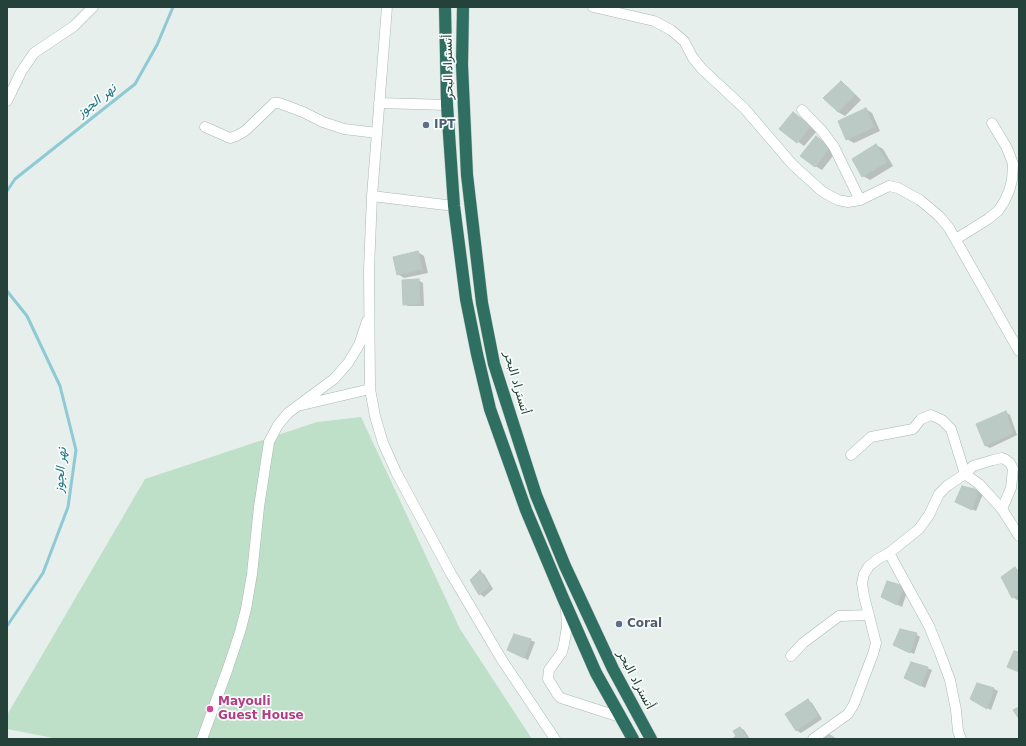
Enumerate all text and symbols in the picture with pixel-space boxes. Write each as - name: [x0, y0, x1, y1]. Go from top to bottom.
- street label: أتستراد البحر: [441, 34, 457, 100]
- water label: نهر الجوز: [74, 81, 120, 121]
- place label: IPT: [434, 118, 455, 132]
- marker: IPT: [421, 120, 431, 130]
- street label: أتستراد البحر: [500, 350, 532, 416]
- water label: نهر الجوز: [52, 447, 70, 493]
- place label: Coral: [627, 617, 662, 631]
- marker: Coral: [614, 619, 624, 629]
- street label: أتستراد البحر: [613, 648, 657, 712]
- place label: Mayouli Guest House: [218, 695, 304, 723]
- marker: Mayouli Guest House: [205, 704, 215, 714]

